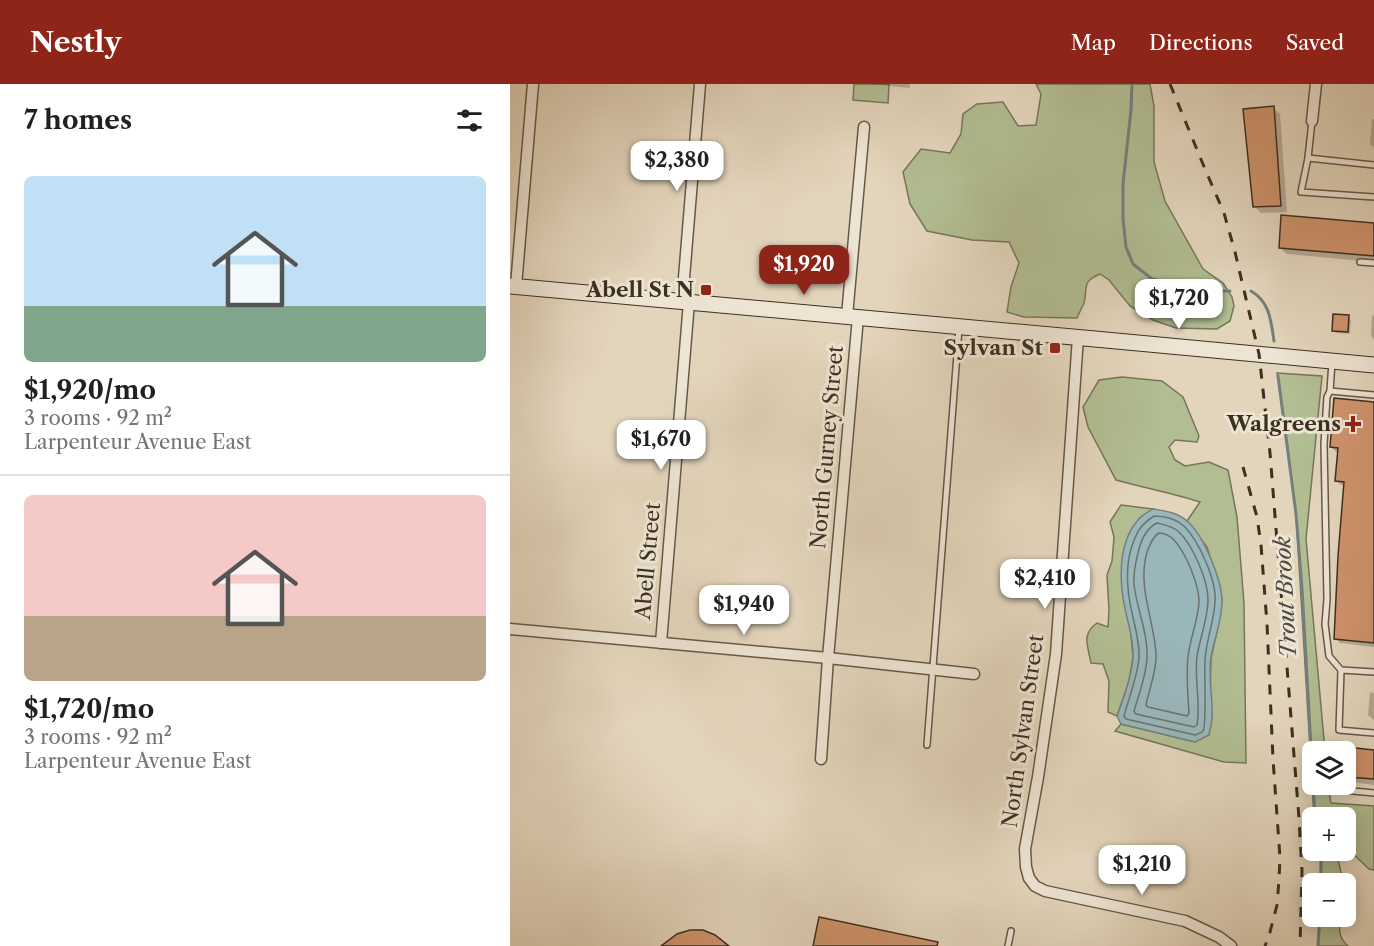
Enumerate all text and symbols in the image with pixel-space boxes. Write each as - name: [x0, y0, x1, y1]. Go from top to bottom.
- text: Nestly: [30, 25, 121, 59]
- text: Map: [1071, 30, 1116, 55]
- text: Directions: [1149, 30, 1253, 55]
- text: Saved: [1286, 30, 1344, 55]
- text: 7 homes: [24, 104, 132, 136]
- icon: filters: [453, 104, 486, 137]
- pin: $2,380: [628, 141, 726, 192]
- text: $2,380: [645, 148, 709, 172]
- icon: home: [201, 215, 309, 323]
- pin: $1,920: [755, 245, 853, 296]
- text: $1,920: [773, 252, 835, 276]
- place label: Abell St N: [585, 277, 694, 302]
- pin: $1,720: [1130, 279, 1228, 330]
- marker: Abell St N: [699, 283, 713, 297]
- text: $1,720: [1149, 286, 1209, 310]
- place label: Sylvan St: [944, 335, 1044, 360]
- marker: Sylvan St: [1048, 341, 1062, 355]
- street label: North Gurney Street: [805, 344, 848, 550]
- text: $1,920/mo: [24, 374, 156, 406]
- text: 3 rooms · 92 m²: [24, 406, 172, 430]
- place label: Walgreens: [1226, 411, 1341, 436]
- marker: Walgreens: [1346, 417, 1360, 431]
- pin: $1,670: [612, 420, 710, 471]
- text: $1,670: [631, 427, 691, 451]
- text: Larpenteur Avenue East: [24, 430, 252, 454]
- street label: Abell Street: [630, 501, 665, 622]
- icon: home: [201, 534, 309, 642]
- water label: Trout Brook: [1269, 535, 1302, 659]
- pin: $2,410: [996, 559, 1094, 610]
- text: $2,410: [1014, 566, 1076, 590]
- pin: $1,940: [695, 585, 793, 636]
- text: $1,940: [713, 592, 775, 616]
- street label: North Sylvan Street: [997, 632, 1049, 829]
- text: $1,720/mo: [24, 693, 154, 725]
- text: 3 rooms · 92 m²: [24, 725, 172, 749]
- map controls: [1302, 741, 1356, 927]
- button: layers: [1302, 741, 1356, 795]
- text: Larpenteur Avenue East: [24, 749, 252, 773]
- button: +: [1302, 807, 1356, 861]
- pin: $1,210: [1093, 845, 1191, 896]
- text: $1,210: [1112, 852, 1172, 876]
- button: −: [1302, 873, 1356, 927]

